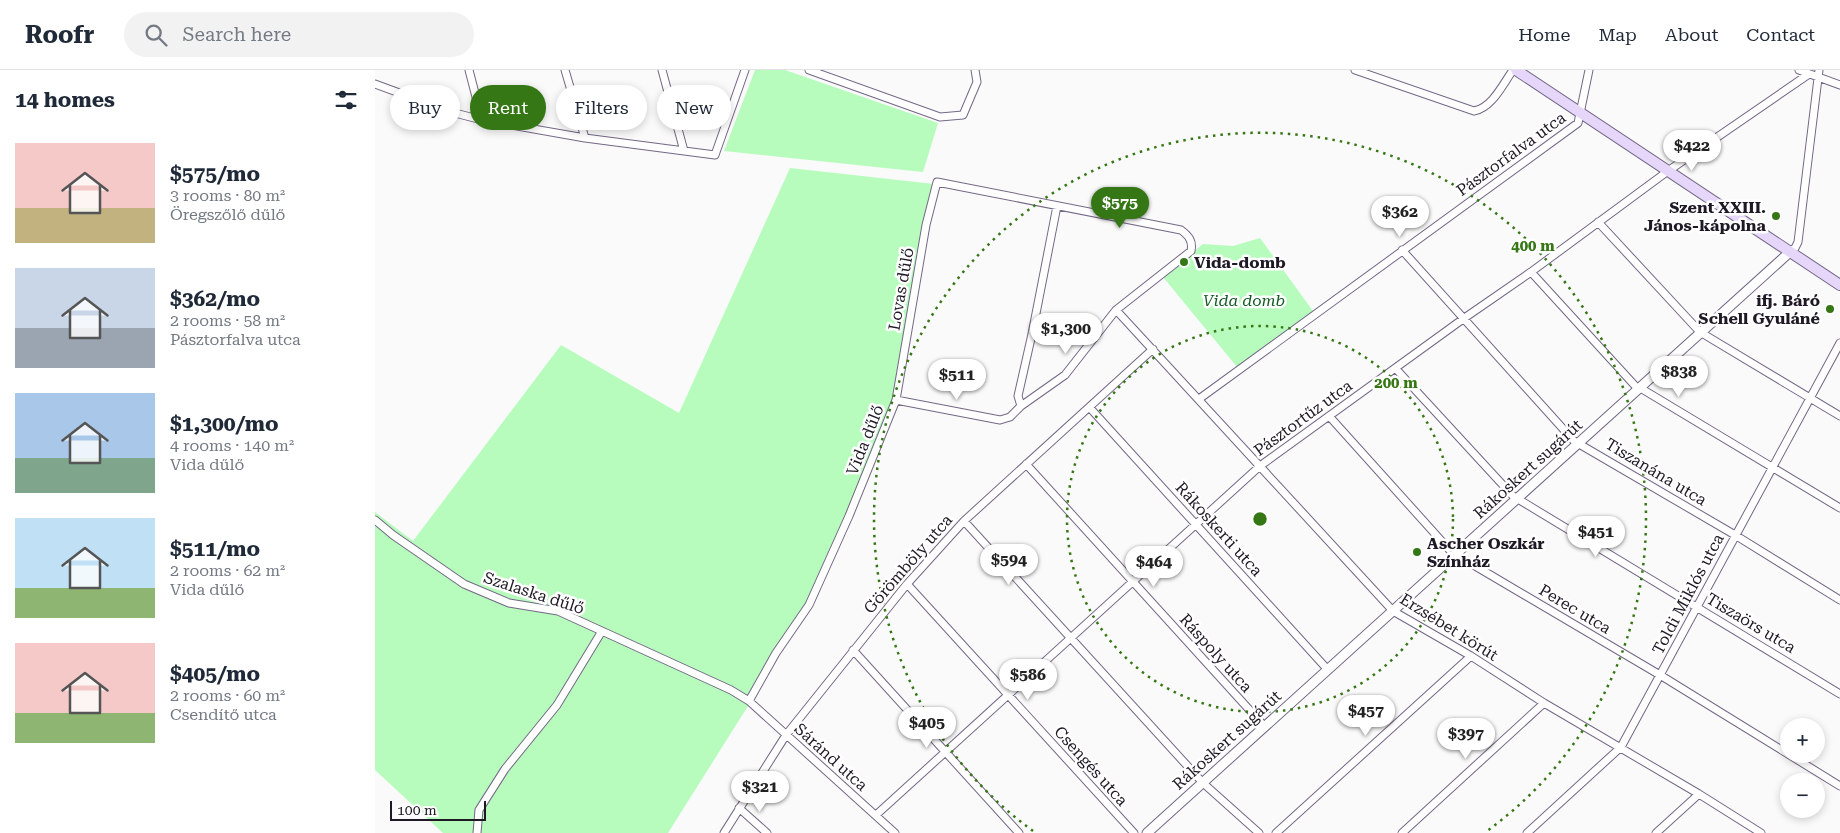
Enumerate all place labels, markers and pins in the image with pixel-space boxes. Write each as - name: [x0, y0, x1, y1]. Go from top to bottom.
- pin: $422: [1662, 129, 1722, 172]
- pin: $575: [1090, 186, 1150, 229]
- pin: $362: [1370, 196, 1430, 238]
- place label: Szent XXIII. János-kápolna: [1644, 198, 1767, 235]
- marker: Szent XXIII. János-kápolna: [1770, 210, 1782, 222]
- place label: Vida-domb: [1194, 253, 1286, 272]
- marker: Vida-domb: [1178, 256, 1190, 268]
- place label: ifj. Báró Schell Gyuláné: [1698, 291, 1820, 328]
- marker: ifj. Báró Schell Gyuláné: [1824, 303, 1836, 315]
- pin: $1,300: [1025, 312, 1107, 355]
- pin: $838: [1649, 356, 1709, 398]
- pin: $511: [927, 358, 987, 401]
- centre of rings: [1251, 510, 1269, 528]
- pin: $451: [1566, 516, 1626, 558]
- place label: Ascher Oszkár Színház: [1427, 534, 1545, 571]
- pin: $594: [979, 544, 1039, 586]
- pin: $464: [1124, 546, 1184, 588]
- marker: Ascher Oszkár Színház: [1411, 546, 1423, 558]
- pin: $586: [998, 658, 1058, 701]
- pin: $457: [1336, 694, 1396, 737]
- pin: $405: [897, 706, 957, 749]
- pin: $397: [1436, 718, 1496, 760]
- pin: $321: [730, 770, 790, 813]

